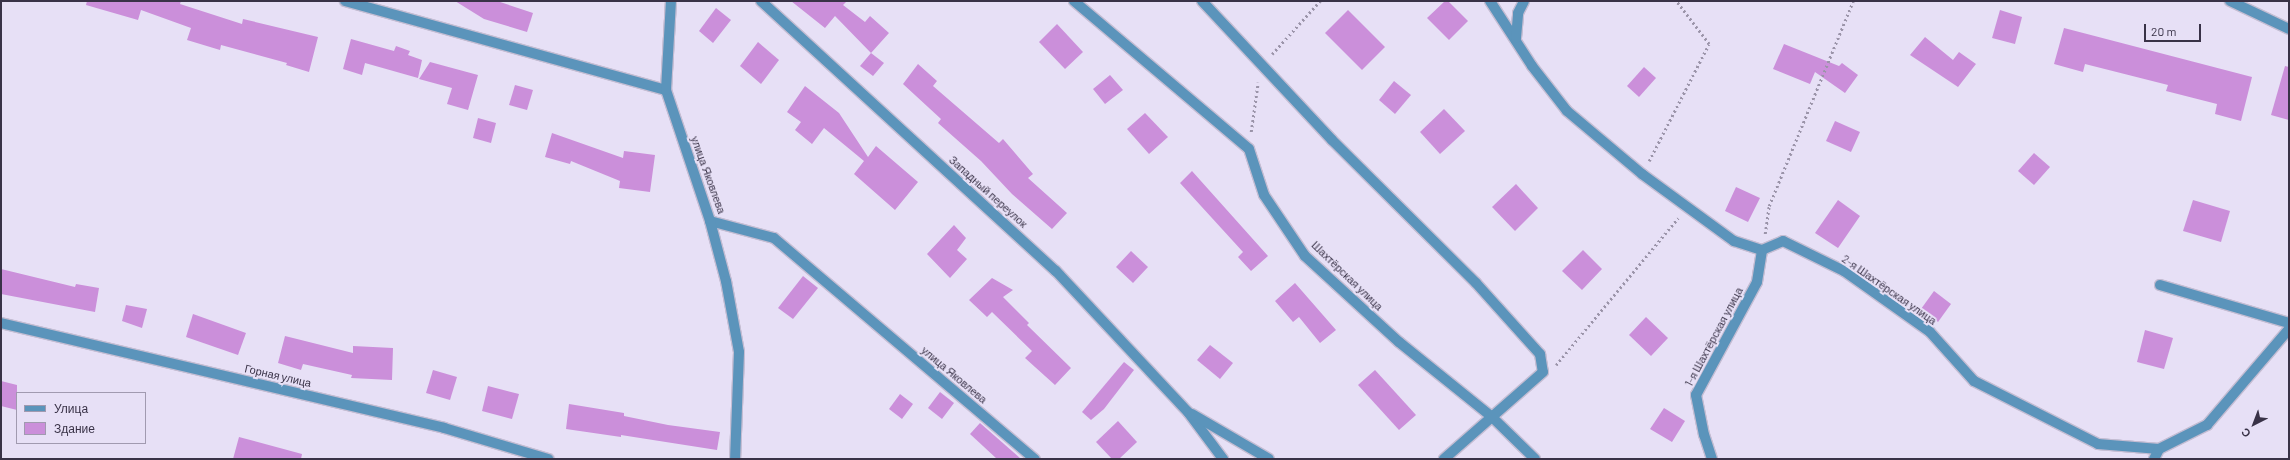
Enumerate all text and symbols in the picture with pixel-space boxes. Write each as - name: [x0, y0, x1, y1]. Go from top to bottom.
- scale bar: [2146, 16, 2203, 42]
- text: 20 m: [2151, 24, 2177, 38]
- street label: улица Яковлева: [688, 134, 728, 216]
- street label: Западный переулок: [946, 153, 1030, 231]
- street label: Шахтёрская улица: [1309, 239, 1385, 313]
- street label: 2-я Шахтёрская улица: [1839, 252, 1939, 328]
- street label: 1-я Шахтёрская улица: [1682, 285, 1746, 389]
- street label: улица Яковлева: [919, 344, 989, 406]
- street label: Горная улица: [243, 362, 313, 390]
- legend: [16, 392, 146, 444]
- text: Улица: [54, 401, 88, 415]
- north arrow: [2234, 404, 2274, 444]
- text: Здание: [54, 421, 95, 435]
- text: С: [2238, 426, 2253, 441]

